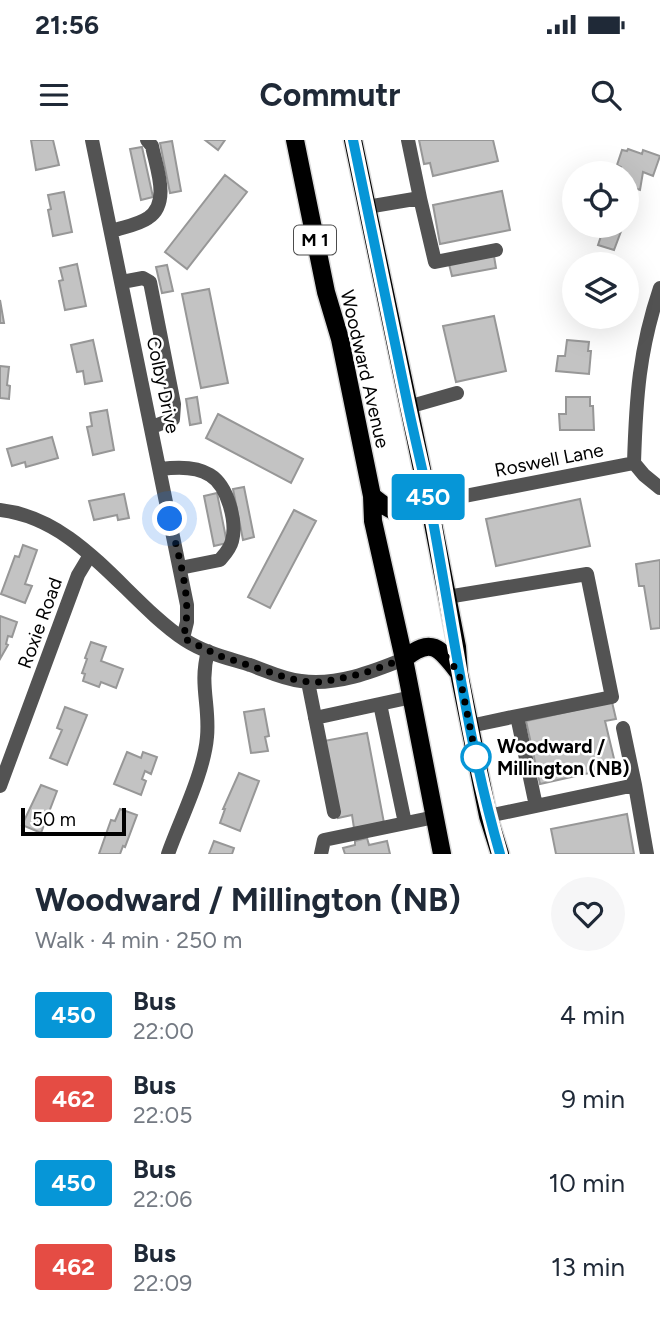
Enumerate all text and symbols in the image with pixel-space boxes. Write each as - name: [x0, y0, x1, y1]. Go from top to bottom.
- text: 21:56: [35, 9, 99, 41]
- icon: menu: [35, 76, 73, 114]
- text: Commutr: [260, 76, 400, 114]
- icon: search: [587, 76, 625, 114]
- map controls: [562, 161, 639, 329]
- button: locate: [562, 161, 639, 238]
- road number: M 1: [294, 226, 336, 254]
- button: layers: [562, 252, 639, 329]
- street label: Woodward Avenue: [336, 288, 394, 450]
- street label: Colby Drive: [142, 334, 184, 436]
- street label: Roswell Lane: [493, 438, 605, 482]
- line badge: 450: [388, 474, 468, 520]
- text: 450: [406, 482, 450, 511]
- your location: [152, 501, 187, 536]
- street label: Roxie Road: [13, 574, 67, 672]
- place label: Woodward / Millington (NB): [497, 735, 629, 780]
- marker: Woodward / Millington (NB): [461, 742, 491, 772]
- scale bar: [21, 805, 126, 837]
- text: 50 m: [32, 808, 76, 831]
- button: heart: [551, 877, 625, 951]
- text: Woodward / Millington (NB): [35, 880, 461, 919]
- text: Walk · 4 min · 250 m: [35, 926, 242, 954]
- text: Bus: [133, 985, 176, 1017]
- text: 4 min: [560, 999, 625, 1031]
- text: 450: [51, 1000, 96, 1029]
- text: 22:00: [133, 1017, 194, 1045]
- text: Bus: [133, 1069, 176, 1101]
- text: 9 min: [561, 1083, 625, 1115]
- text: 462: [52, 1084, 95, 1113]
- text: 22:05: [133, 1101, 193, 1129]
- text: Bus: [133, 1153, 176, 1185]
- text: 10 min: [549, 1167, 625, 1199]
- text: 450: [51, 1168, 96, 1197]
- text: 22:06: [133, 1185, 192, 1213]
- text: Bus: [133, 1237, 176, 1269]
- text: 13 min: [551, 1251, 625, 1283]
- text: 462: [52, 1252, 95, 1281]
- text: 22:09: [133, 1269, 192, 1297]

